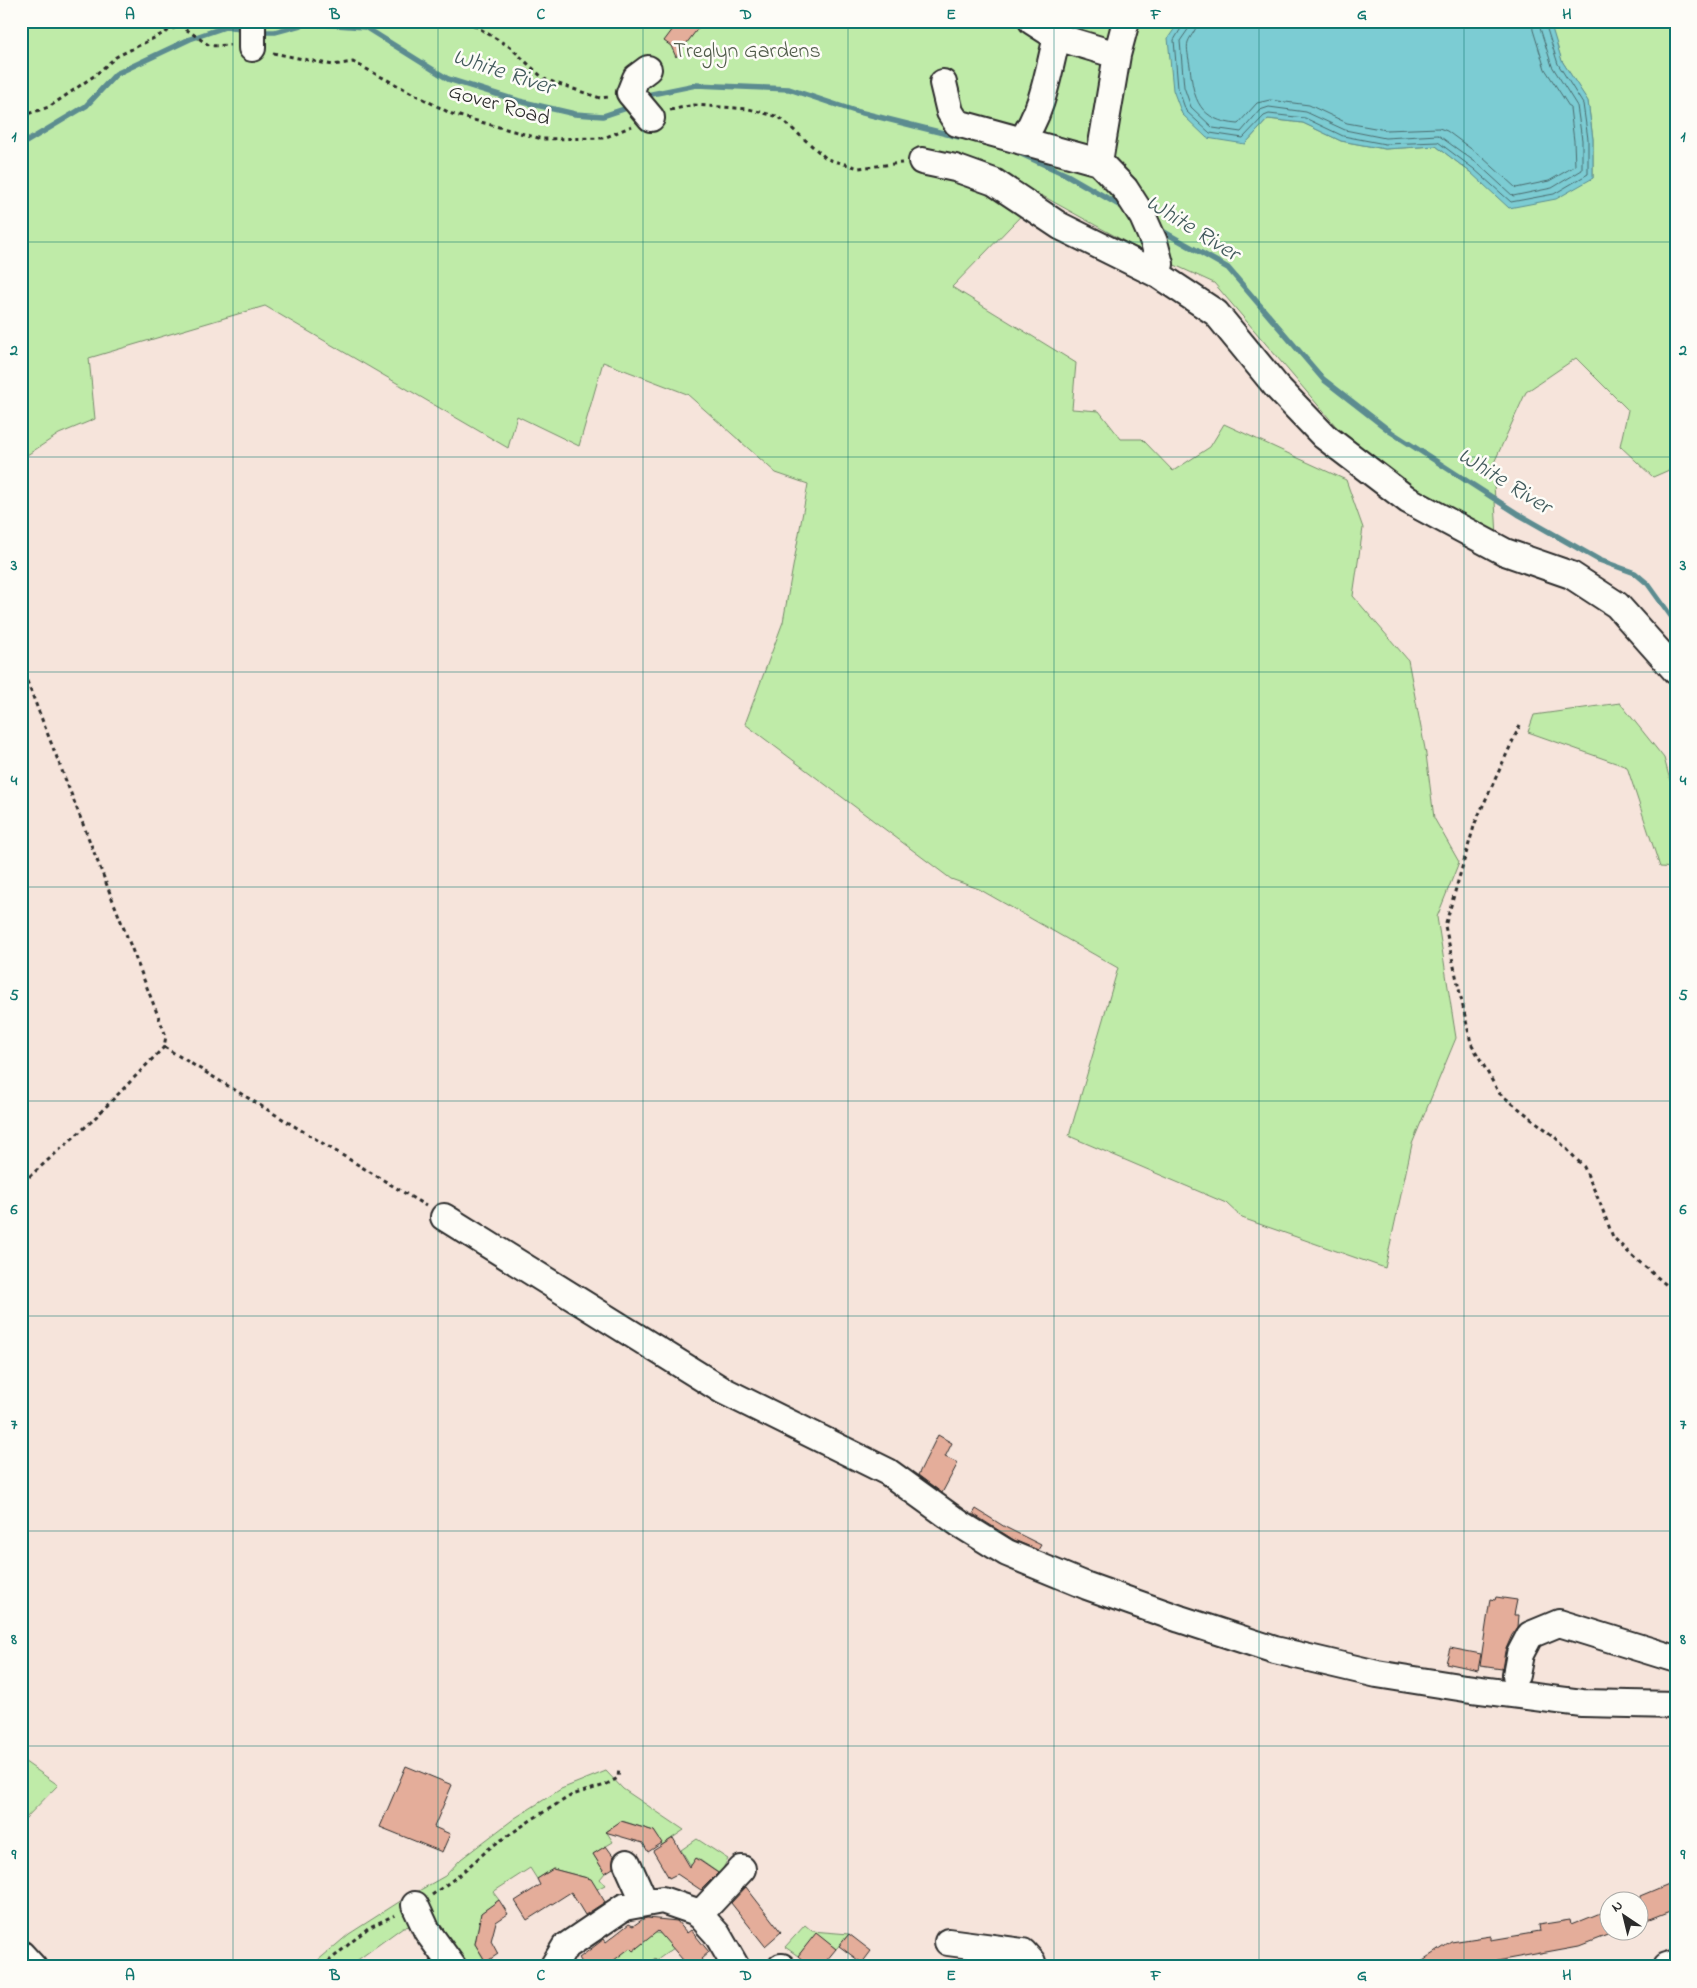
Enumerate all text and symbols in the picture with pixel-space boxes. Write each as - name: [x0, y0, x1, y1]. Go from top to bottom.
- text: A: [125, 3, 135, 27]
- text: B: [329, 3, 341, 27]
- text: C: [537, 3, 546, 27]
- text: D: [739, 3, 752, 27]
- text: E: [946, 3, 956, 27]
- text: F: [1150, 3, 1162, 27]
- text: G: [1357, 3, 1367, 27]
- text: H: [1562, 3, 1572, 27]
- park label: Treglyn Gardens: [673, 36, 821, 69]
- water label: White River: [448, 40, 561, 107]
- street label: Gover Road: [444, 76, 554, 136]
- text: 1: [11, 125, 17, 149]
- text: 1: [1680, 125, 1686, 149]
- water label: White River: [1138, 186, 1248, 273]
- text: 2: [9, 339, 18, 363]
- text: 2: [1678, 339, 1687, 363]
- water label: White River: [1450, 439, 1560, 526]
- text: 3: [10, 554, 18, 578]
- text: 3: [1679, 554, 1687, 578]
- text: 4: [10, 769, 18, 793]
- text: 4: [1679, 769, 1687, 793]
- text: 5: [9, 984, 19, 1008]
- text: 5: [1678, 984, 1688, 1008]
- text: 6: [9, 1198, 18, 1222]
- text: 6: [1678, 1198, 1687, 1222]
- text: 7: [11, 1413, 18, 1437]
- text: 7: [1680, 1413, 1687, 1437]
- text: 8: [10, 1628, 17, 1652]
- text: 8: [1679, 1628, 1686, 1652]
- text: 9: [11, 1843, 17, 1867]
- text: 9: [1680, 1843, 1686, 1867]
- north arrow: [1600, 1890, 1650, 1940]
- text: N: [1608, 1895, 1627, 1918]
- text: A: [125, 1964, 135, 1988]
- text: B: [329, 1964, 341, 1988]
- text: C: [537, 1964, 546, 1988]
- text: D: [739, 1964, 752, 1988]
- text: E: [946, 1964, 956, 1988]
- text: F: [1150, 1964, 1162, 1988]
- text: G: [1357, 1964, 1367, 1988]
- text: H: [1562, 1964, 1572, 1988]

